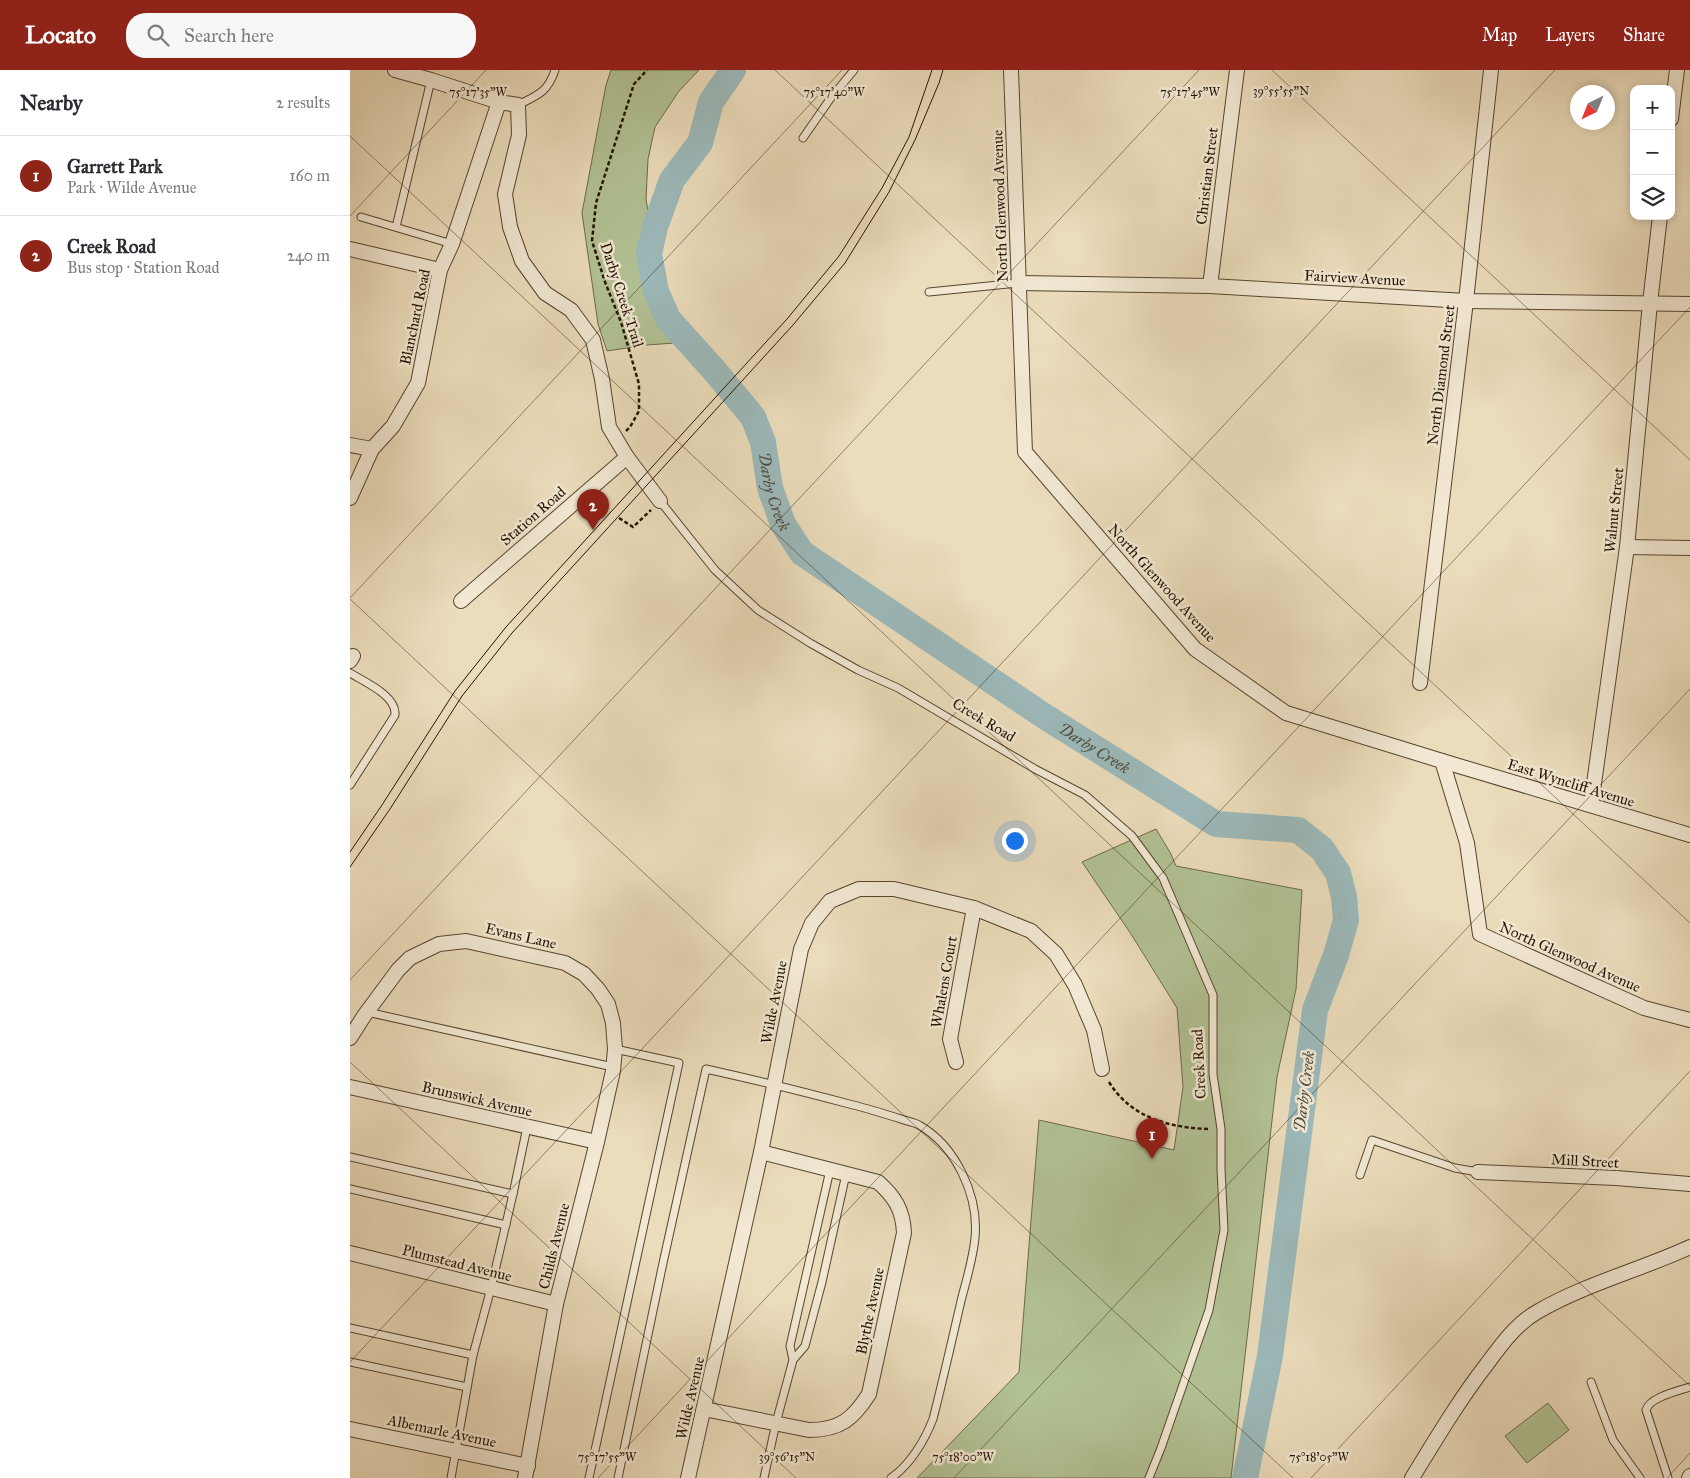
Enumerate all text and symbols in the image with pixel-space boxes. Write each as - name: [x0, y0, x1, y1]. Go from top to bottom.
- search box: [126, 13, 476, 58]
- text: Locato: [25, 20, 96, 50]
- icon: search: [144, 21, 172, 49]
- text: Search here: [184, 24, 274, 47]
- text: Map: [1482, 24, 1517, 46]
- text: Layers: [1545, 24, 1595, 46]
- text: Share: [1623, 24, 1665, 46]
- text: 39°55'55"N: [1253, 84, 1309, 98]
- text: 75°17'35"W: [449, 85, 508, 99]
- text: 75°17'40"W: [803, 85, 865, 99]
- text: 75°17'45"W: [1160, 85, 1220, 99]
- north arrow: [1570, 85, 1615, 130]
- map controls: [1630, 85, 1675, 220]
- button: +: [1630, 85, 1675, 130]
- text: Nearby: [20, 90, 83, 116]
- text: 2 results: [276, 93, 330, 112]
- street label: Christian Street: [1192, 126, 1222, 226]
- street label: North Glenwood Avenue: [988, 129, 1012, 283]
- button: −: [1630, 130, 1675, 175]
- text: Garrett Park: [67, 155, 163, 178]
- text: 1: [33, 166, 39, 185]
- text: 160 m: [289, 166, 330, 185]
- button: layers: [1630, 175, 1675, 220]
- text: Park · Wilde Avenue: [67, 178, 196, 197]
- text: Creek Road: [67, 235, 156, 258]
- street label: Darby Creek Trail: [597, 240, 648, 351]
- text: 2: [32, 246, 40, 265]
- text: 240 m: [287, 246, 330, 265]
- text: Bus stop · Station Road: [67, 258, 219, 277]
- street label: Fairview Avenue: [1304, 266, 1406, 290]
- street label: Blanchard Road: [396, 267, 434, 367]
- street label: North Diamond Street: [1423, 303, 1459, 446]
- water label: Darby Creek: [755, 451, 794, 535]
- street label: Walnut Street: [1601, 466, 1628, 554]
- street label: Station Road: [497, 482, 570, 549]
- pin: 2: [577, 489, 609, 530]
- street label: North Glenwood Avenue: [1104, 520, 1220, 646]
- street label: Creek Road: [949, 694, 1019, 746]
- water label: Darby Creek: [1055, 718, 1134, 777]
- street label: East Wyncliff Avenue: [1505, 755, 1637, 811]
- your location: [1002, 828, 1028, 854]
- street label: North Glenwood Avenue: [1497, 918, 1643, 996]
- street label: Evans Lane: [484, 919, 558, 953]
- street label: Whalens Court: [927, 934, 961, 1029]
- street label: Wilde Avenue: [757, 959, 791, 1045]
- street label: Creek Road: [1188, 1028, 1210, 1100]
- water label: Darby Creek: [1290, 1050, 1318, 1132]
- street label: Brunswick Avenue: [420, 1078, 534, 1120]
- pin: 1: [1136, 1118, 1168, 1159]
- street label: Mill Street: [1550, 1150, 1620, 1172]
- street label: Childs Avenue: [535, 1201, 573, 1291]
- street label: Plumstead Avenue: [400, 1241, 514, 1285]
- street label: Blythe Avenue: [852, 1266, 888, 1356]
- street label: Wilde Avenue: [672, 1355, 708, 1441]
- street label: Albemarle Avenue: [385, 1410, 498, 1451]
- text: 75°17'55"W: [578, 1450, 637, 1464]
- text: 39°56'15"N: [759, 1450, 815, 1464]
- text: 75°18'00"W: [932, 1450, 994, 1464]
- text: 75°18'05"W: [1289, 1450, 1350, 1464]

